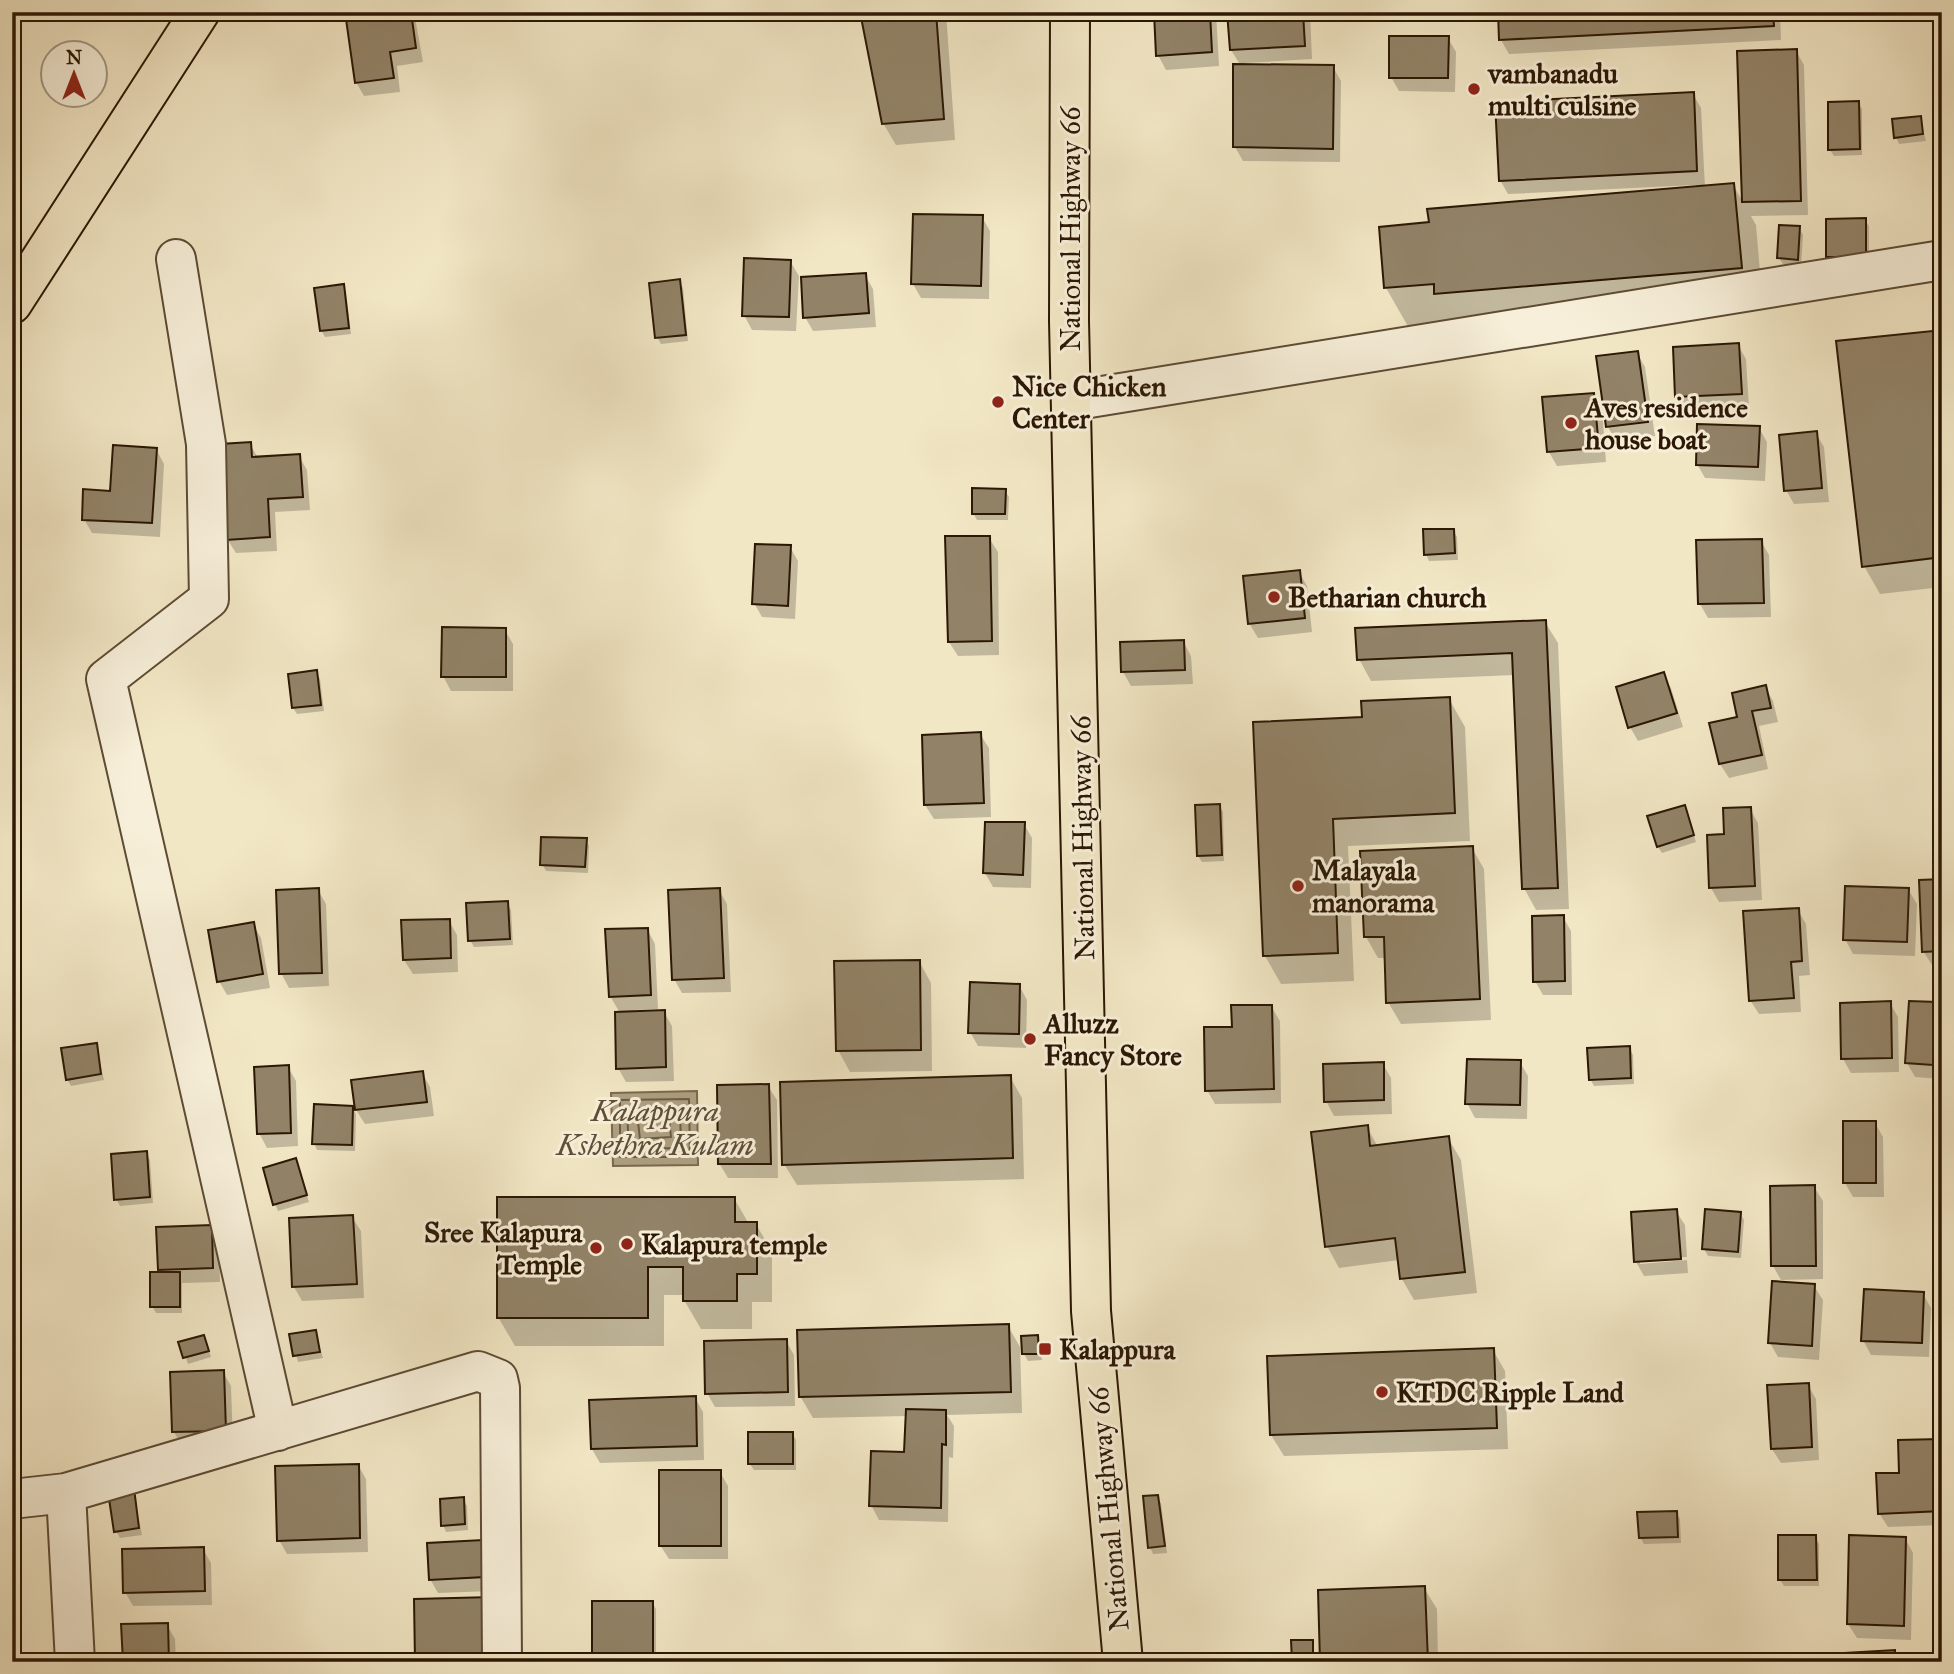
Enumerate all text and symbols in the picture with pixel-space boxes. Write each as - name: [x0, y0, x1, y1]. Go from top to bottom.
- north arrow: [38, 38, 108, 108]
- text: N: [66, 46, 82, 69]
- place label: vambanadu multi culsine: [1487, 56, 1637, 123]
- marker: vambanadu multi culsine: [1466, 81, 1482, 97]
- street label: National Highway 66: [1053, 105, 1088, 352]
- place label: Nice Chicken Center: [1012, 369, 1166, 436]
- place label: Aves residence house boat: [1583, 390, 1748, 457]
- marker: Nice Chicken Center: [990, 394, 1006, 410]
- marker: Aves residence house boat: [1563, 415, 1579, 431]
- place label: Betharian church: [1288, 580, 1487, 615]
- marker: Betharian church: [1266, 589, 1282, 605]
- street label: National Highway 66: [1063, 713, 1102, 961]
- place label: Malayala manorama: [1311, 853, 1436, 920]
- marker: Malayala manorama: [1290, 878, 1306, 894]
- place label: Alluzz Fancy Store: [1042, 1006, 1182, 1073]
- marker: Alluzz Fancy Store: [1022, 1031, 1038, 1047]
- water label: Kalappura Kshethra Kulam: [555, 1093, 753, 1163]
- place label: Sree Kalapura Temple: [424, 1215, 583, 1282]
- place label: Kalapura temple: [641, 1227, 828, 1262]
- marker: Kalapura temple: [619, 1236, 635, 1252]
- marker: Sree Kalapura Temple: [588, 1240, 604, 1256]
- place label: Kalappura: [1059, 1332, 1177, 1367]
- marker: Kalappura: [1037, 1341, 1053, 1357]
- place label: KTDC Ripple Land: [1396, 1375, 1625, 1410]
- street label: National Highway 66: [1080, 1384, 1137, 1633]
- marker: KTDC Ripple Land: [1374, 1384, 1390, 1400]

